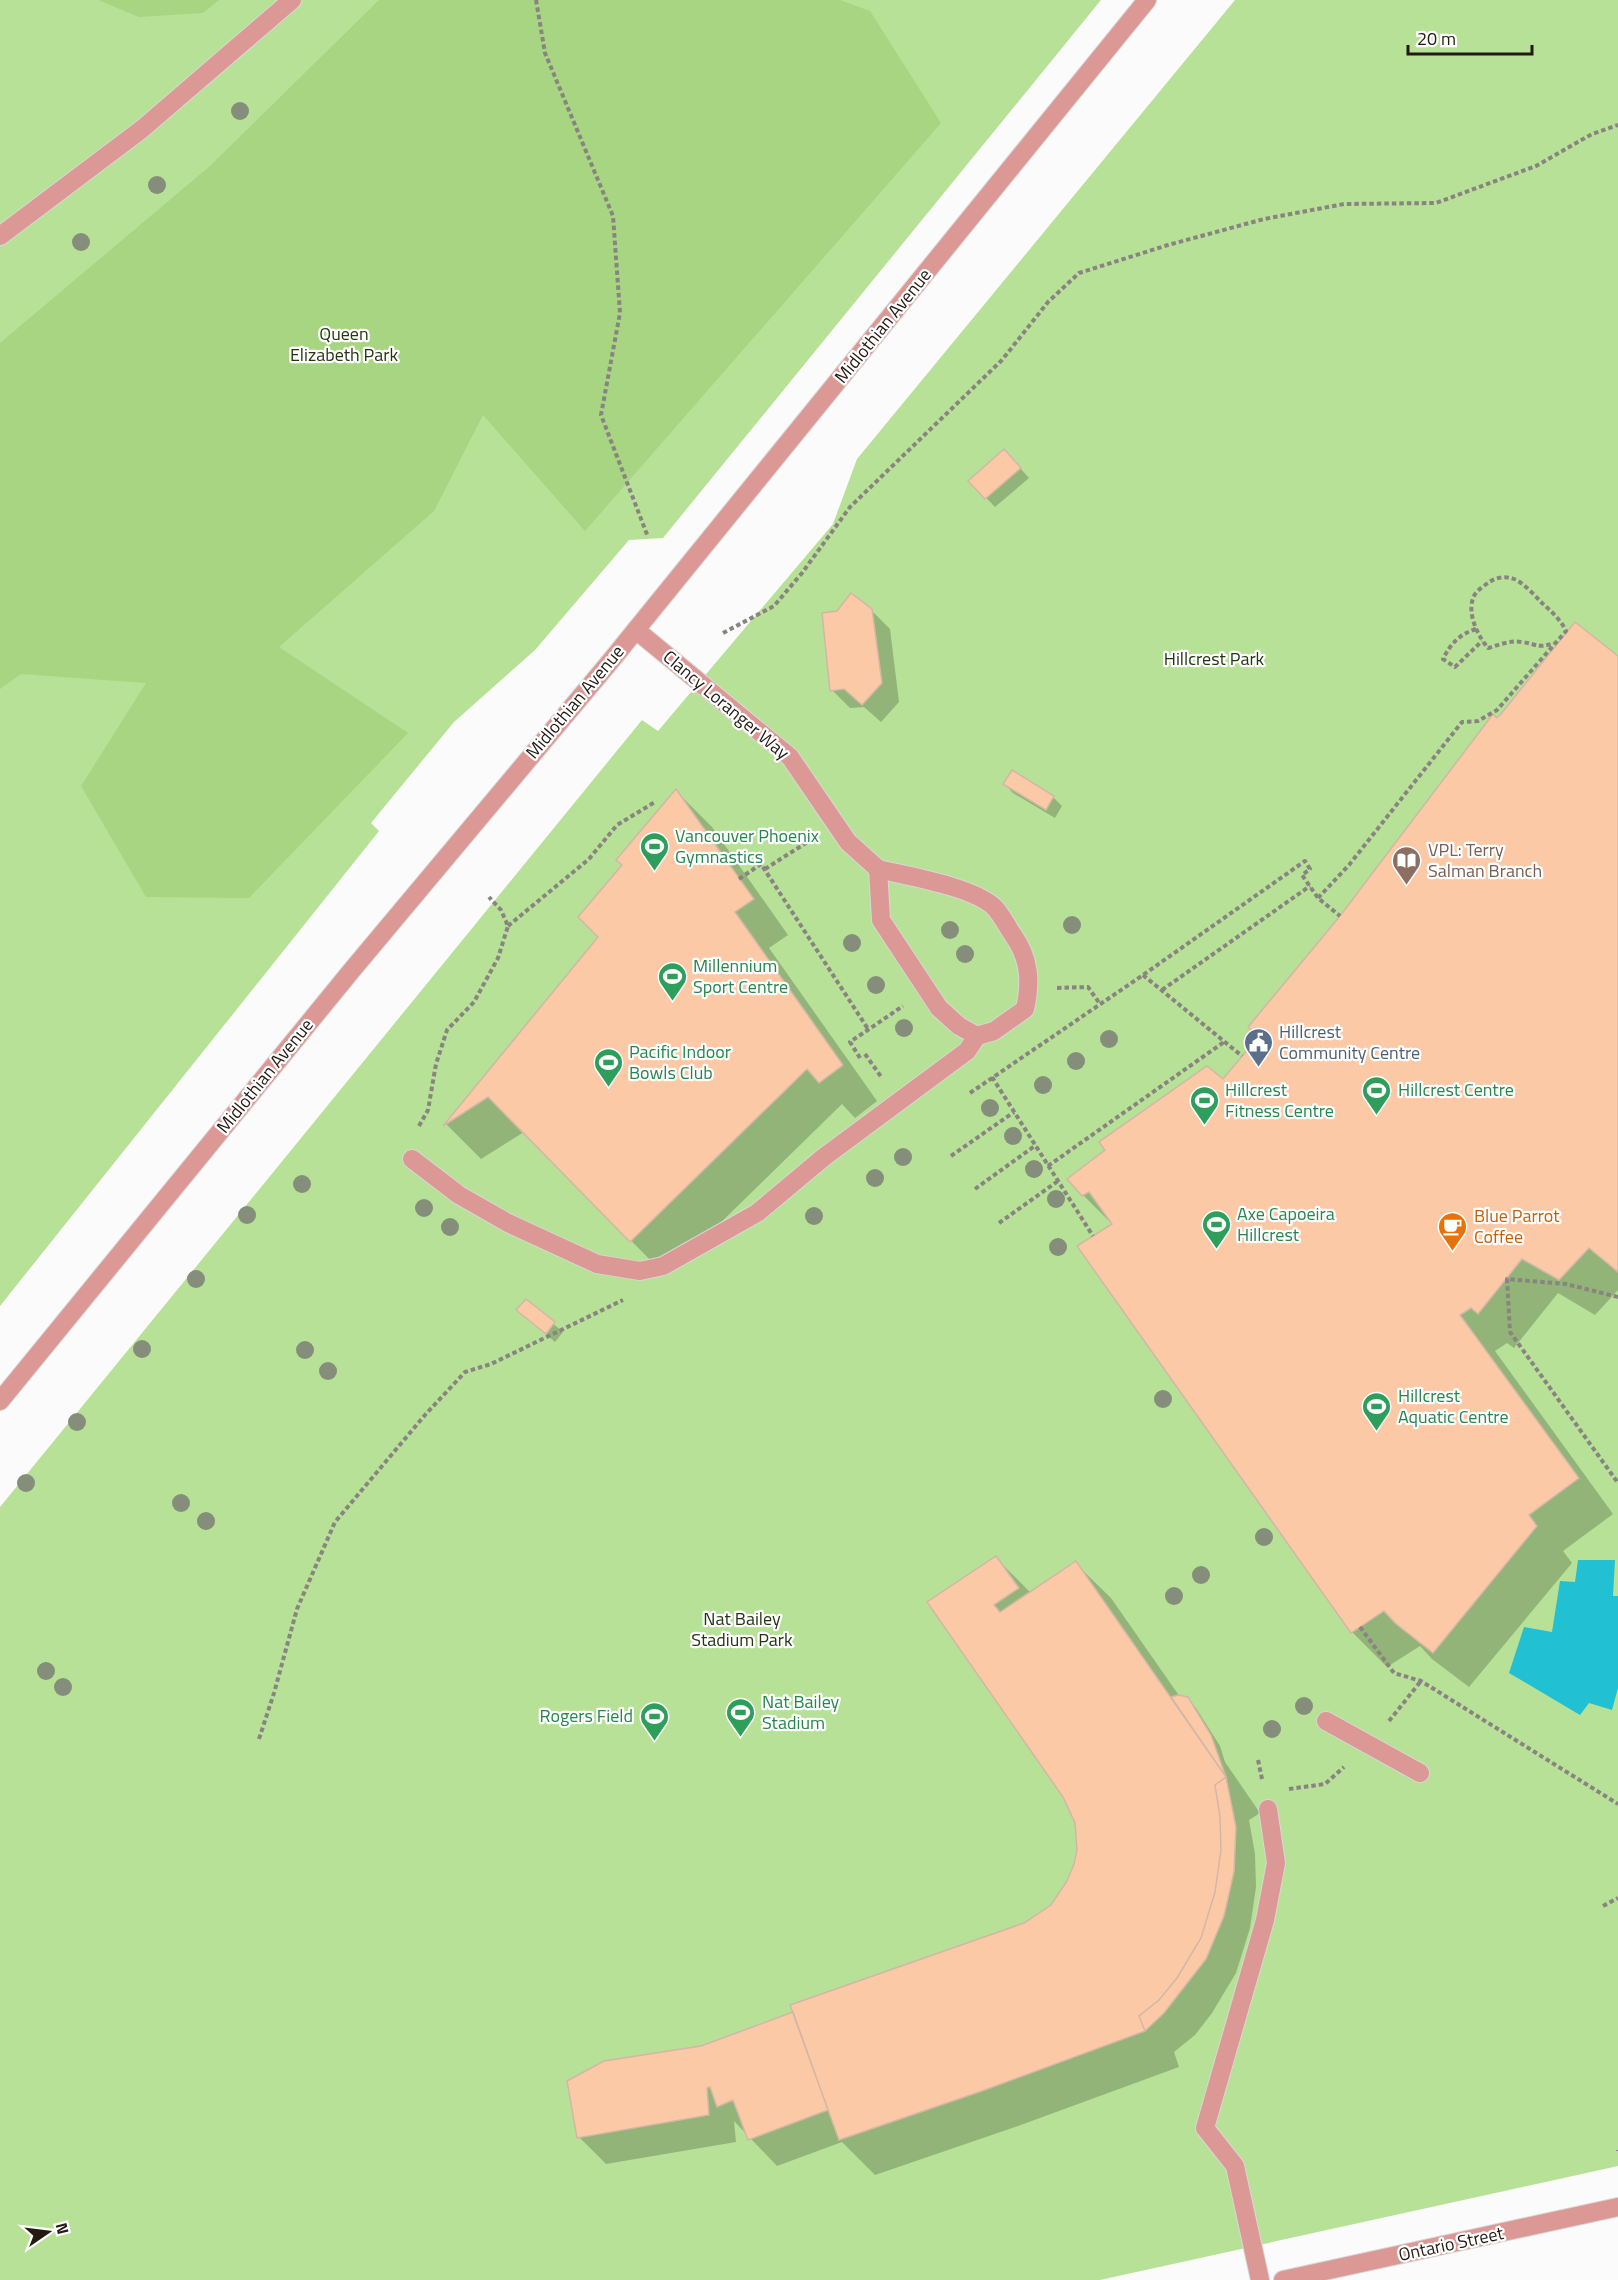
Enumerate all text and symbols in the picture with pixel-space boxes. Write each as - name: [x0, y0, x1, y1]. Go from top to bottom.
- scale bar: [1408, 18, 1532, 56]
- text: 20 m: [1417, 25, 1456, 52]
- street label: Midlothian Avenue: [828, 262, 937, 389]
- park label: Queen Elizabeth Park: [290, 320, 398, 368]
- street label: Midlothian Avenue: [519, 639, 630, 764]
- street label: Clancy Loranger Way: [657, 644, 796, 766]
- park label: Hillcrest Park: [1164, 645, 1265, 672]
- place label: Vancouver Phoenix Gymnastics: [675, 822, 819, 870]
- sports icon: Vancouver Phoenix Gymnastics: [638, 830, 670, 872]
- place label: VPL: Terry Salman Branch: [1428, 836, 1542, 884]
- library icon: VPL: Terry Salman Branch: [1391, 844, 1423, 886]
- place label: Millennium Sport Centre: [693, 952, 788, 1000]
- sports icon: Millennium Sport Centre: [656, 960, 688, 1002]
- street label: Midlothian Avenue: [210, 1012, 319, 1139]
- place label: Hillcrest Community Centre: [1279, 1018, 1420, 1066]
- public building icon: Hillcrest Community Centre: [1242, 1026, 1274, 1068]
- place label: Pacific Indoor Bowls Club: [629, 1038, 731, 1086]
- sports icon: Pacific Indoor Bowls Club: [592, 1046, 624, 1088]
- sports icon: Hillcrest Centre: [1361, 1074, 1393, 1116]
- place label: Hillcrest Fitness Centre: [1225, 1076, 1334, 1124]
- place label: Hillcrest Centre: [1398, 1076, 1514, 1103]
- sports icon: Hillcrest Fitness Centre: [1188, 1084, 1220, 1126]
- place label: Axe Capoeira Hillcrest: [1237, 1200, 1335, 1248]
- place label: Blue Parrot Coffee: [1474, 1202, 1560, 1250]
- sports icon: Axe Capoeira Hillcrest: [1200, 1208, 1232, 1250]
- cafe icon: Blue Parrot Coffee: [1437, 1210, 1469, 1252]
- place label: Hillcrest Aquatic Centre: [1398, 1382, 1509, 1430]
- sports icon: Hillcrest Aquatic Centre: [1361, 1390, 1393, 1432]
- park label: Nat Bailey Stadium Park: [691, 1605, 793, 1653]
- place label: Nat Bailey Stadium: [762, 1688, 840, 1736]
- sports icon: Nat Bailey Stadium: [725, 1696, 757, 1738]
- sports icon: Rogers Field: [638, 1700, 670, 1742]
- place label: Rogers Field: [539, 1702, 633, 1729]
- north arrow: [18, 2202, 78, 2262]
- street label: Ontario Street: [1396, 2219, 1507, 2268]
- text: N: [50, 2220, 76, 2237]

